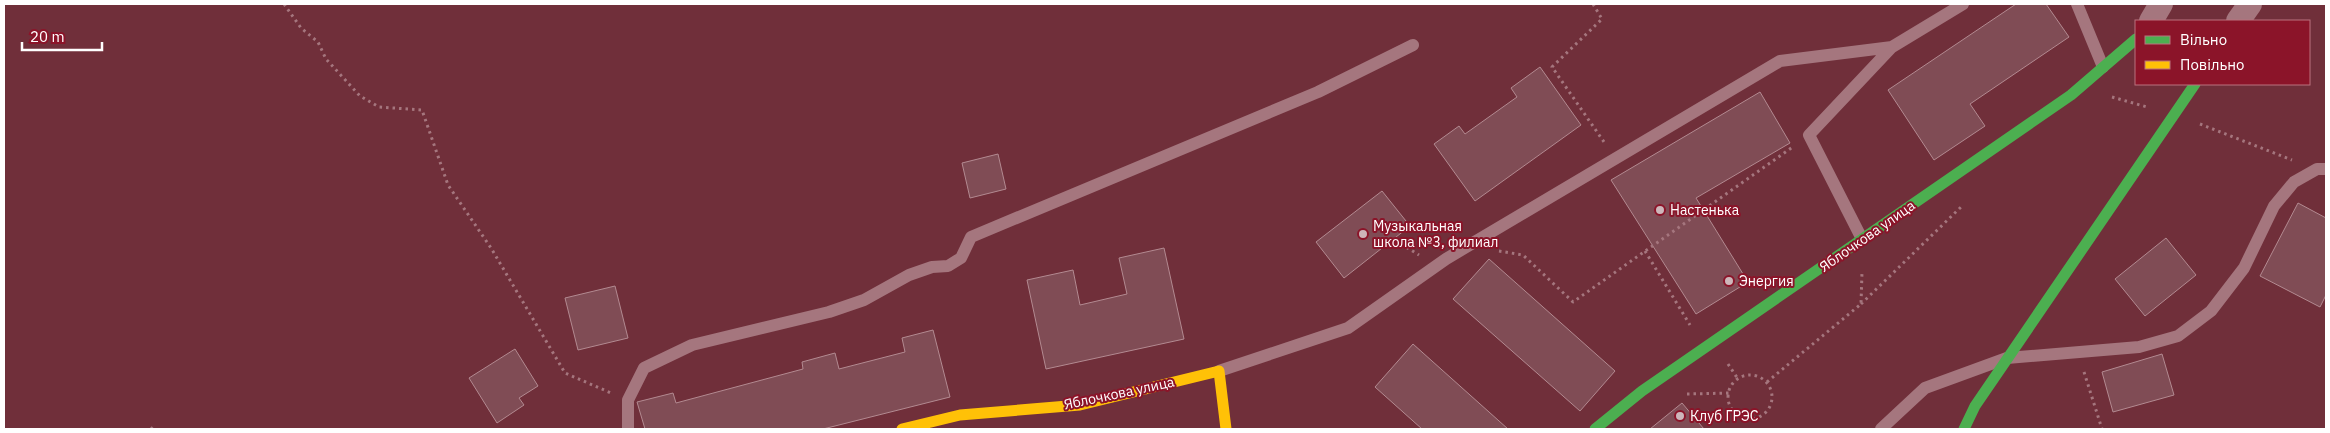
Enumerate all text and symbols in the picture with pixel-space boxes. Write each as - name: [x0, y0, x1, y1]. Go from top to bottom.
- scale bar: [22, 20, 102, 52]
- legend: [2135, 20, 2310, 85]
- text: 20 m: [30, 27, 65, 46]
- text: Вільно: [2180, 30, 2227, 49]
- text: Повільно: [2180, 55, 2244, 74]
- street label: Яблочкова улица: [1816, 196, 1919, 276]
- place label: Настенька: [1670, 201, 1740, 219]
- marker: Настенька: [1654, 204, 1666, 216]
- place label: Музыкальная школа №3, филиал: [1373, 217, 1498, 251]
- marker: Музыкальная школа №3, филиал: [1357, 228, 1369, 240]
- place label: Энергия: [1739, 272, 1794, 290]
- marker: Энергия: [1723, 275, 1735, 287]
- street label: Яблочкова улица: [1062, 372, 1177, 414]
- place label: Клуб ГРЭС: [1690, 407, 1759, 425]
- marker: Клуб ГРЭС: [1674, 410, 1686, 422]

